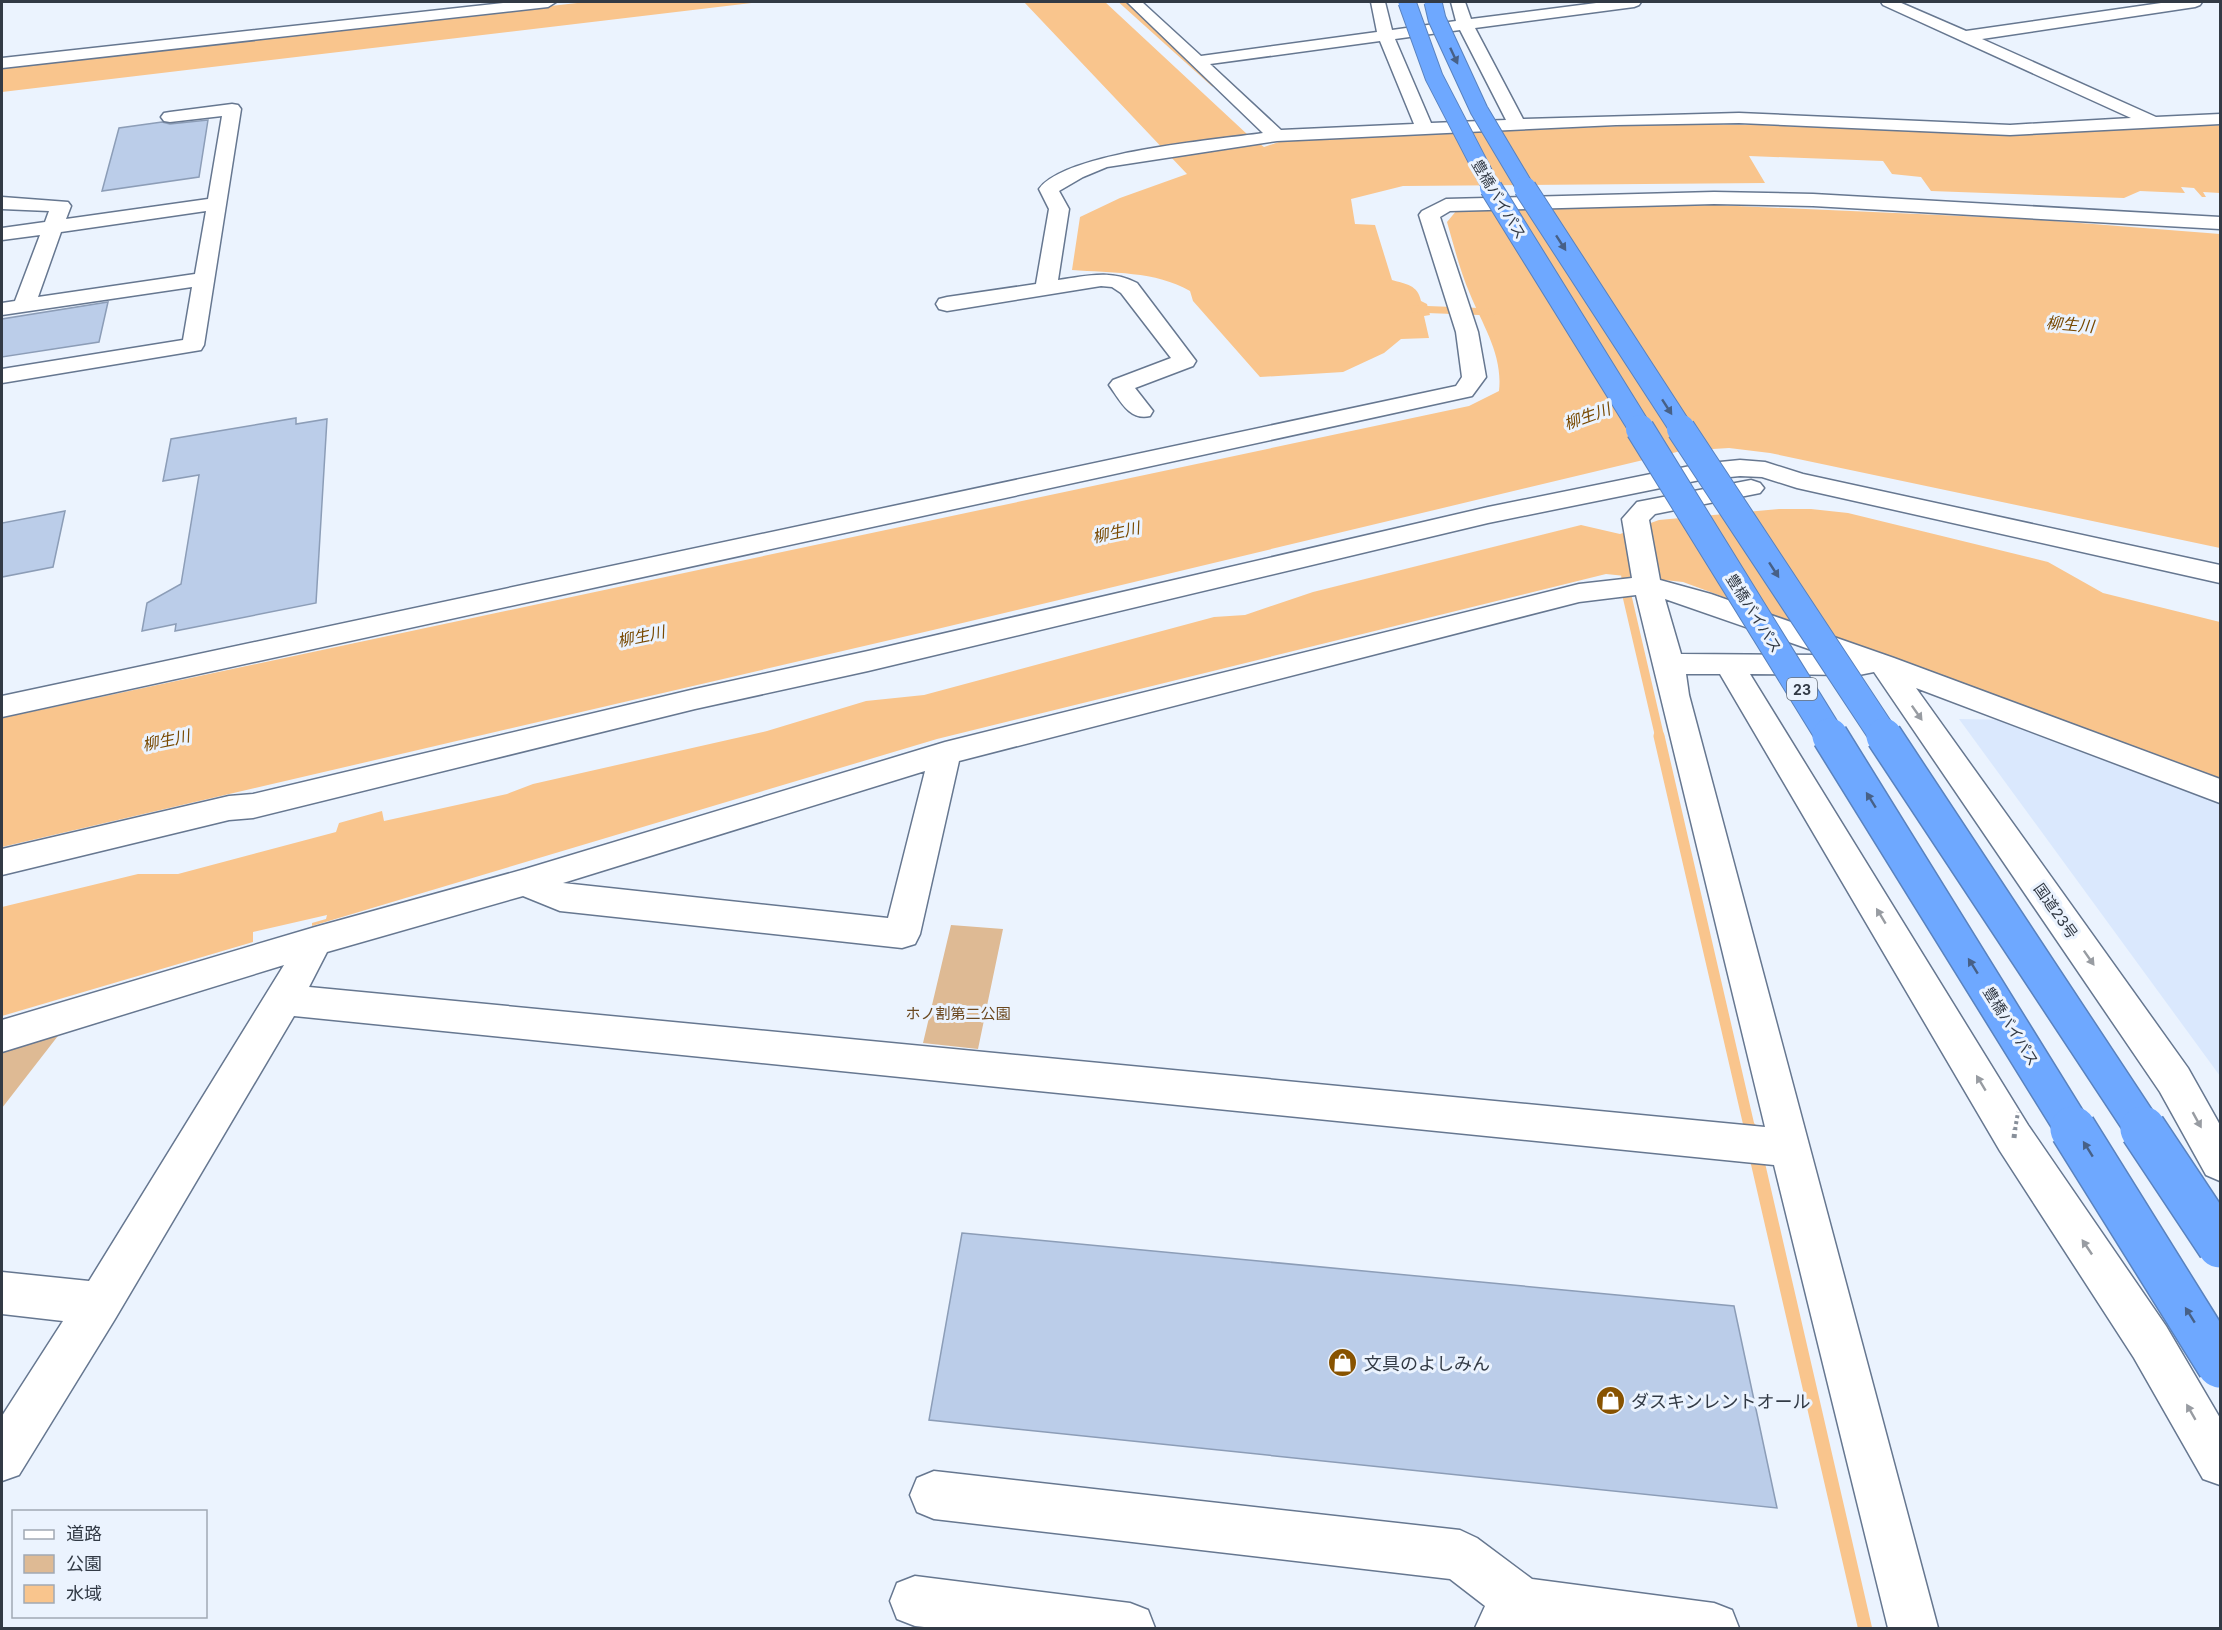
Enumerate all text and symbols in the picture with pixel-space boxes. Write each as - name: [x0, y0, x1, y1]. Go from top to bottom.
- one-way arrow: [1449, 47, 1459, 65]
- street label: 豊橋バイパス: [1468, 156, 1530, 242]
- one-way arrow: [1555, 235, 1566, 251]
- water label: 柳生川: [2045, 312, 2097, 336]
- water label: 柳生川: [1561, 398, 1615, 434]
- one-way arrow: [1661, 399, 1672, 415]
- water label: 柳生川: [1090, 517, 1144, 547]
- one-way arrow: [1768, 561, 1780, 577]
- street label: 豊橋バイパス: [1722, 570, 1786, 656]
- water label: 柳生川: [615, 621, 669, 651]
- road number: 23: [1787, 678, 1817, 700]
- one-way arrow: [1911, 704, 1923, 720]
- water label: 柳生川: [140, 725, 194, 755]
- one-way arrow: [1865, 792, 1876, 809]
- street label: 国道23号: [2030, 880, 2082, 942]
- one-way arrow: [1875, 908, 1886, 924]
- one-way arrow: [2083, 950, 2095, 966]
- one-way arrow: [1968, 958, 1979, 974]
- street label: 豊橋バイパス: [1979, 983, 2043, 1069]
- park label: ホノ割第二公園: [905, 1004, 1011, 1023]
- one-way arrow: [1976, 1075, 1987, 1091]
- one-way arrow: [2192, 1112, 2202, 1129]
- one-way arrow: [2082, 1141, 2093, 1158]
- one-way arrow: [2082, 1239, 2093, 1255]
- one-way arrow: [2184, 1307, 2195, 1324]
- shop icon: 文具のよしみん: [1327, 1347, 1359, 1379]
- place label: 文具のよしみん: [1364, 1353, 1490, 1374]
- shop icon: ダスキンレントオール: [1594, 1385, 1626, 1417]
- place label: ダスキンレントオール: [1631, 1391, 1810, 1412]
- one-way arrow: [2186, 1403, 2196, 1420]
- legend: [12, 1510, 207, 1618]
- text: 道路: [66, 1523, 102, 1544]
- text: 公園: [66, 1553, 102, 1574]
- text: 水域: [66, 1583, 102, 1604]

